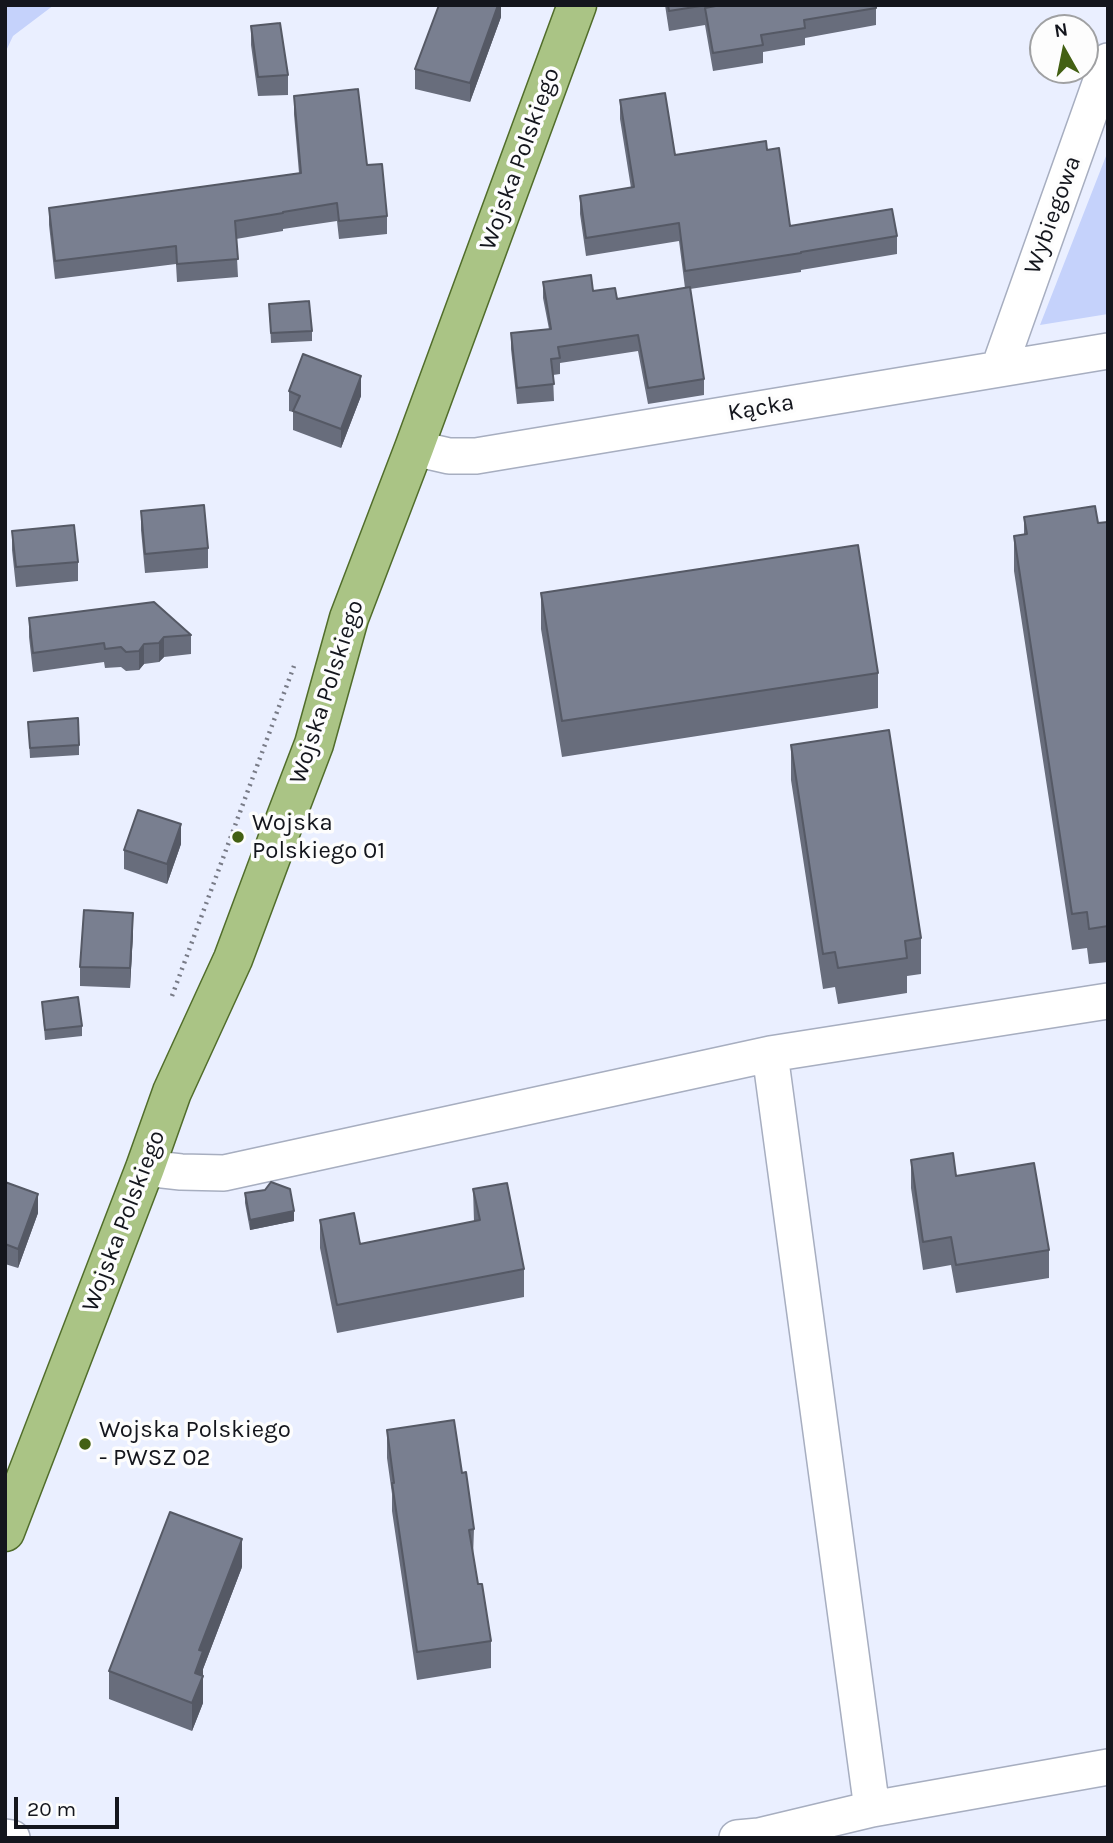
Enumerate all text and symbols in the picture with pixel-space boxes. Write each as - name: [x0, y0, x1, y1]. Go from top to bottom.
- north arrow: [1029, 14, 1099, 84]
- text: N: [1053, 18, 1069, 42]
- street label: Wojska Polskiego: [474, 64, 566, 254]
- street label: Wybiegowa: [1018, 152, 1088, 278]
- street label: Kącka: [726, 388, 796, 428]
- street label: Wojska Polskiego: [284, 596, 370, 788]
- place label: Wojska Polskiego 01: [252, 809, 385, 865]
- marker: Wojska Polskiego 01: [230, 829, 246, 845]
- street label: Wojska Polskiego: [76, 1126, 172, 1316]
- place label: Wojska Polskiego - PWSZ 02: [99, 1416, 291, 1472]
- marker: Wojska Polskiego - PWSZ 02: [77, 1436, 93, 1452]
- scale bar: [18, 1784, 122, 1828]
- text: 20 m: [27, 1797, 76, 1821]

